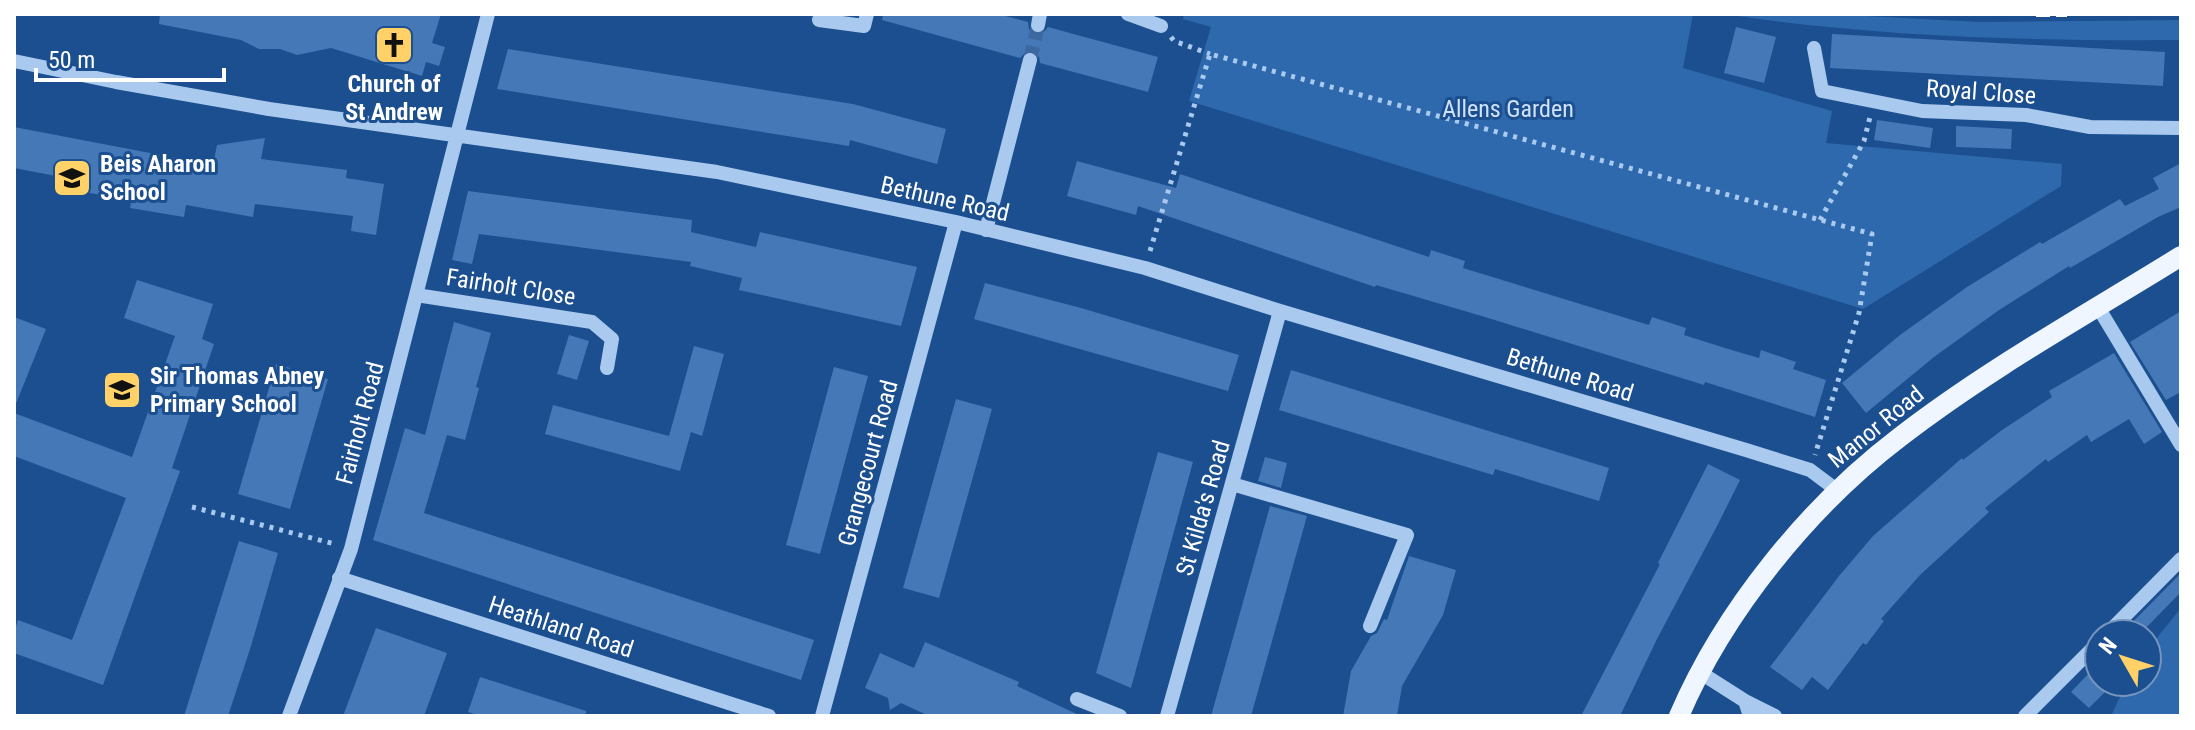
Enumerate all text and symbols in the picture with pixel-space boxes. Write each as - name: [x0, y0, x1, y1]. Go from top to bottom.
- church icon: Church of St Andrew: [373, 24, 415, 66]
- scale bar: [36, 32, 224, 82]
- text: 50 m: [48, 46, 95, 74]
- place label: Church of St Andrew: [345, 70, 443, 126]
- street label: Royal Close: [1925, 74, 2037, 110]
- park label: Allens Garden: [1442, 95, 1574, 123]
- place label: Beis Aharon School: [100, 150, 216, 206]
- school or university icon: Beis Aharon School: [51, 157, 93, 199]
- street label: Bethune Road: [878, 171, 1012, 227]
- street label: Fairholt Close: [444, 263, 578, 311]
- street label: Bethune Road: [1503, 342, 1637, 408]
- street label: Fairholt Road: [330, 359, 390, 487]
- place label: Sir Thomas Abney Primary School: [150, 362, 324, 418]
- school or university icon: Sir Thomas Abney Primary School: [101, 369, 143, 411]
- street label: Grangecourt Road: [832, 377, 904, 549]
- street label: Manor Road: [1823, 380, 1929, 474]
- street label: St Kilda's Road: [1170, 437, 1236, 579]
- street label: Heathland Road: [485, 590, 637, 664]
- north arrow: [2083, 618, 2163, 698]
- text: N: [2094, 633, 2122, 659]

